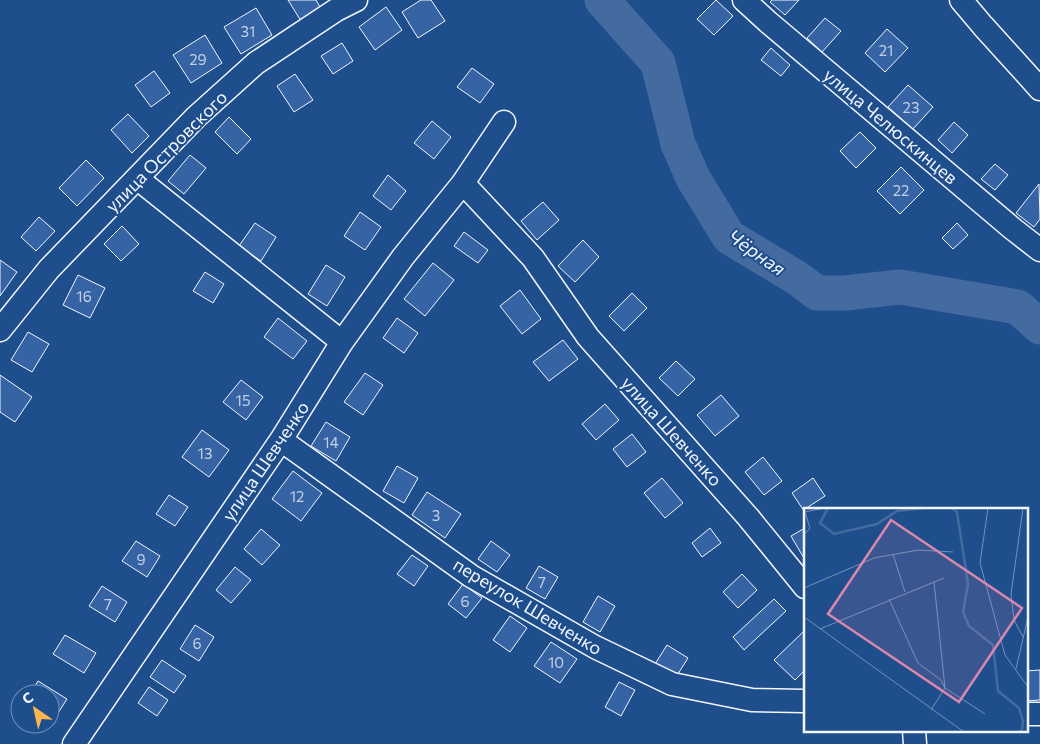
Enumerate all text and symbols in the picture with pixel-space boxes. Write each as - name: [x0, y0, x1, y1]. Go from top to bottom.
- house number: 31: [241, 22, 255, 40]
- house number: 21: [879, 41, 893, 59]
- house number: 29: [189, 50, 207, 68]
- street label: улица Челюскинцев: [820, 64, 962, 188]
- street label: улица Островского: [101, 86, 231, 216]
- house number: 23: [903, 98, 919, 116]
- house number: 22: [893, 181, 909, 199]
- water label: Чёрная: [724, 224, 790, 280]
- house number: 16: [76, 287, 92, 305]
- street label: улица Шевченко: [617, 372, 727, 490]
- house number: 15: [235, 391, 251, 409]
- street label: улица Шевченко: [217, 397, 313, 525]
- house number: 14: [323, 433, 339, 451]
- house number: 13: [198, 444, 212, 462]
- house number: 12: [290, 487, 304, 505]
- house number: 3: [432, 506, 440, 524]
- inset map: [804, 508, 1028, 732]
- house number: 9: [136, 550, 146, 568]
- street label: переулок Шевченко: [450, 553, 606, 659]
- house number: 7: [538, 573, 546, 591]
- house number: 6: [460, 592, 470, 610]
- house number: 7: [104, 595, 112, 613]
- house number: 6: [192, 634, 202, 652]
- house number: 10: [548, 653, 564, 671]
- north arrow: [10, 684, 60, 734]
- text: С: [19, 688, 36, 708]

